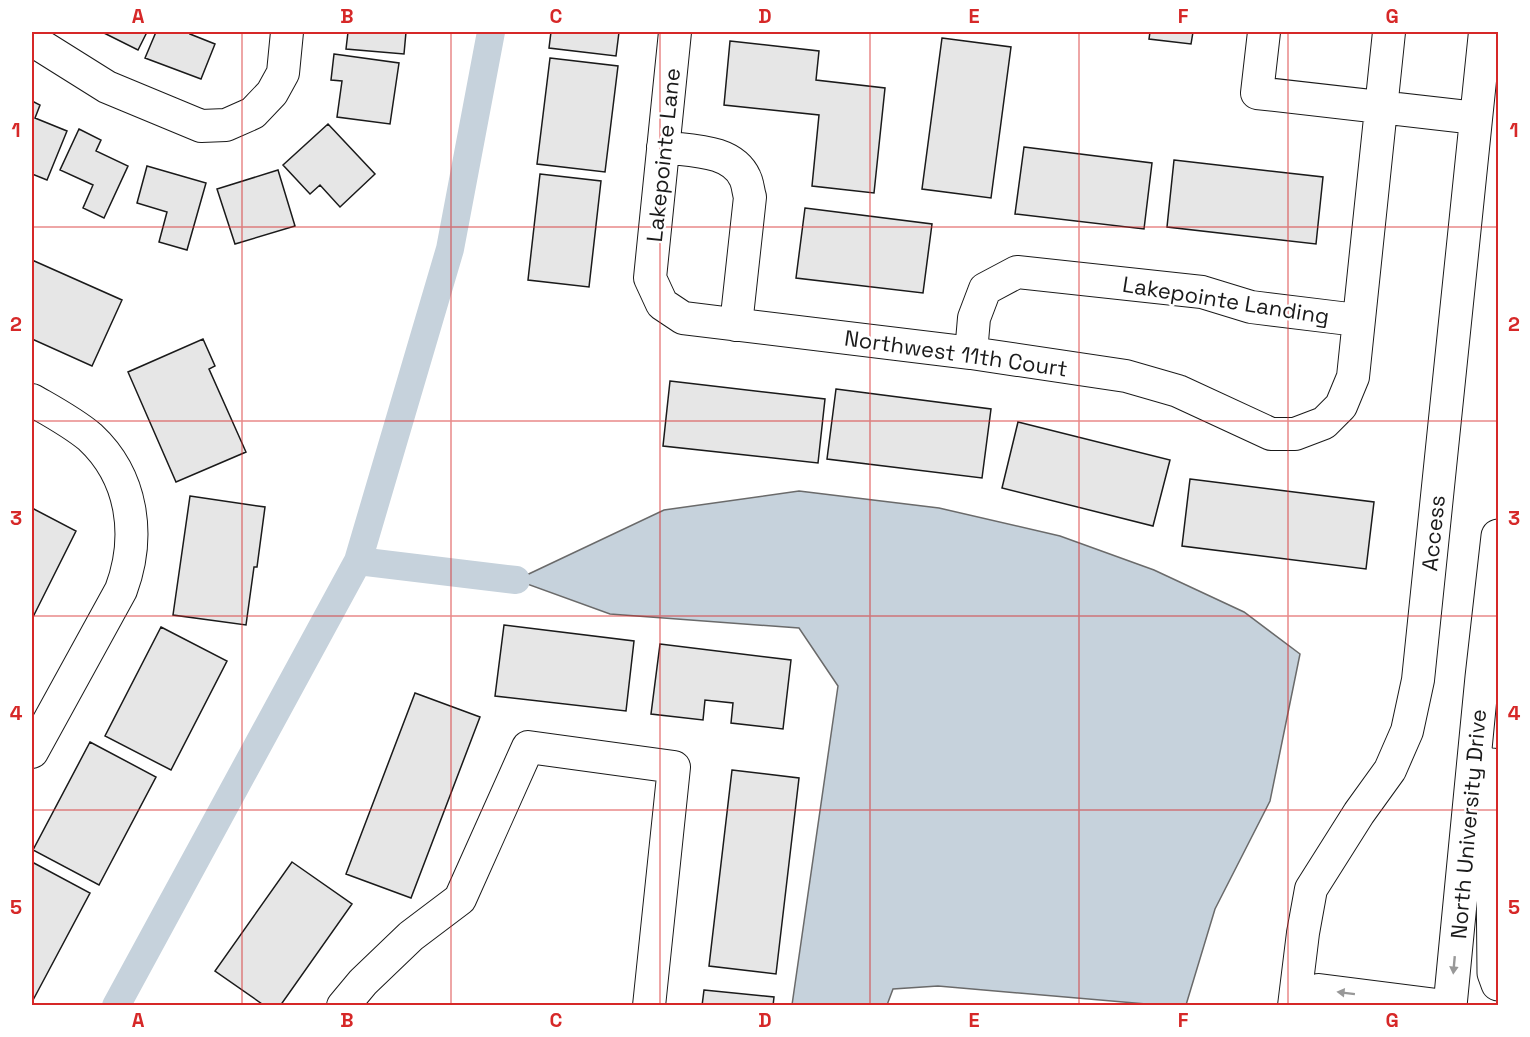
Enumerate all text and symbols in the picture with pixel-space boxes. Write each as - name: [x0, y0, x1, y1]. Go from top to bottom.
- text: A: [132, 3, 145, 29]
- text: B: [340, 3, 354, 29]
- text: C: [550, 3, 563, 29]
- text: D: [758, 3, 772, 29]
- text: E: [968, 3, 980, 29]
- text: F: [1178, 3, 1189, 29]
- text: G: [1385, 3, 1399, 29]
- street label: Lakepointe Lane: [640, 67, 686, 243]
- text: 1: [11, 117, 21, 143]
- text: 1: [1509, 117, 1519, 143]
- street label: Lakepointe Landing: [1121, 270, 1331, 330]
- text: 2: [10, 311, 22, 337]
- text: 2: [1508, 311, 1520, 337]
- street label: Northwest 11th Court: [843, 323, 1069, 383]
- street label: Access: [1415, 494, 1451, 572]
- text: 3: [10, 505, 22, 531]
- text: 3: [1508, 505, 1520, 531]
- text: 4: [10, 700, 23, 726]
- text: 4: [1508, 700, 1521, 726]
- street label: North University Drive: [1444, 708, 1492, 940]
- text: 5: [10, 894, 22, 920]
- text: 5: [1508, 894, 1520, 920]
- one-way arrow: [1449, 956, 1459, 975]
- one-way arrow: [1336, 988, 1355, 998]
- text: A: [132, 1007, 145, 1033]
- text: B: [340, 1007, 354, 1033]
- text: C: [550, 1007, 563, 1033]
- text: D: [758, 1007, 772, 1033]
- text: E: [968, 1007, 980, 1033]
- text: F: [1178, 1007, 1189, 1033]
- text: G: [1385, 1007, 1399, 1033]

